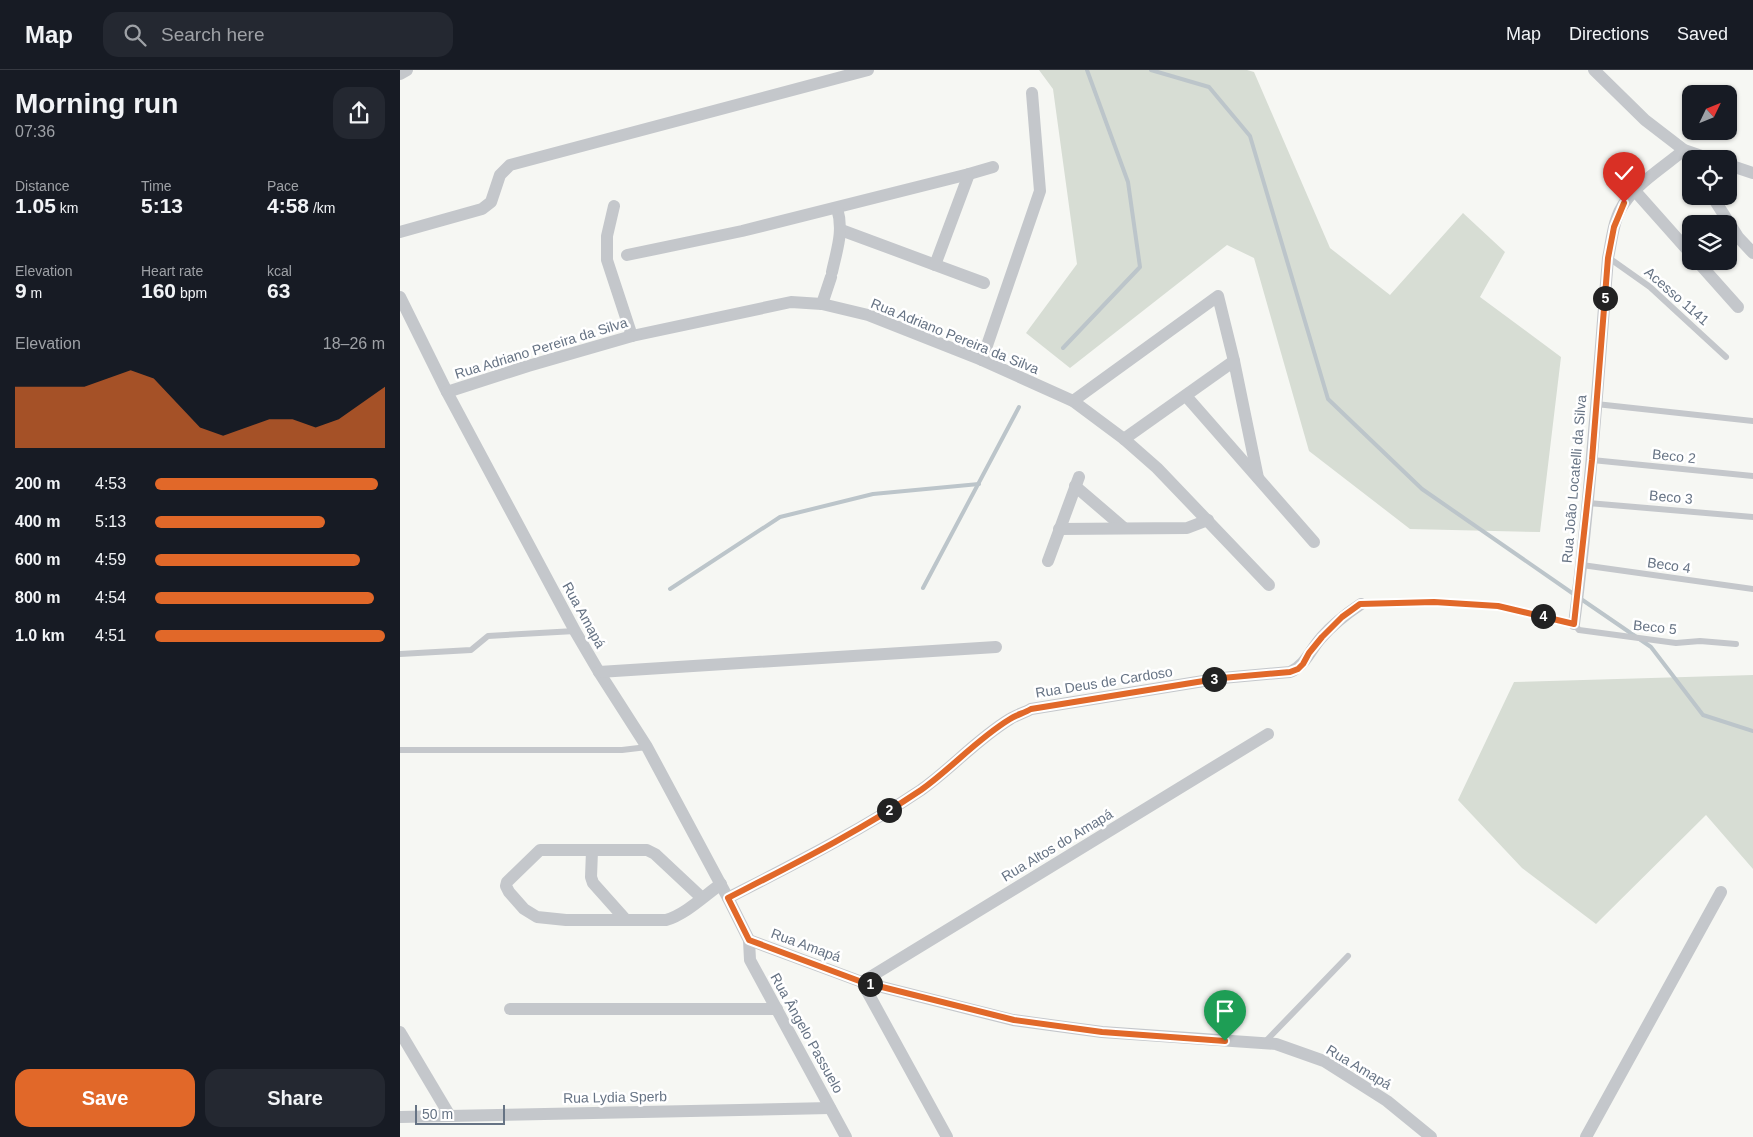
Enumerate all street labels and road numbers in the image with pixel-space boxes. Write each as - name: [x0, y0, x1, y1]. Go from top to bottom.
- street label: Acesso 1141: [1642, 264, 1713, 328]
- street label: Rua Adriano Pereira da Silva: [869, 295, 1042, 377]
- street label: Rua Adriano Pereira da Silva: [453, 314, 629, 382]
- street label: Rua João Locatelli da Silva: [1559, 394, 1589, 564]
- street label: Beco 2: [1651, 446, 1697, 466]
- street label: Beco 3: [1649, 487, 1694, 507]
- street label: Beco 4: [1646, 554, 1692, 576]
- street label: Rua Amapá: [559, 579, 609, 651]
- street label: Beco 5: [1632, 617, 1678, 637]
- street label: Rua Deus de Cardoso: [1034, 663, 1174, 701]
- street label: Rua Altos do Amapá: [999, 805, 1116, 885]
- street label: Rua Amapá: [769, 925, 843, 965]
- street label: Rua Ângelo Passuelo: [767, 970, 847, 1096]
- street label: Rua Amapá: [1324, 1041, 1395, 1093]
- street label: Rua Lydia Sperb: [563, 1088, 667, 1106]

